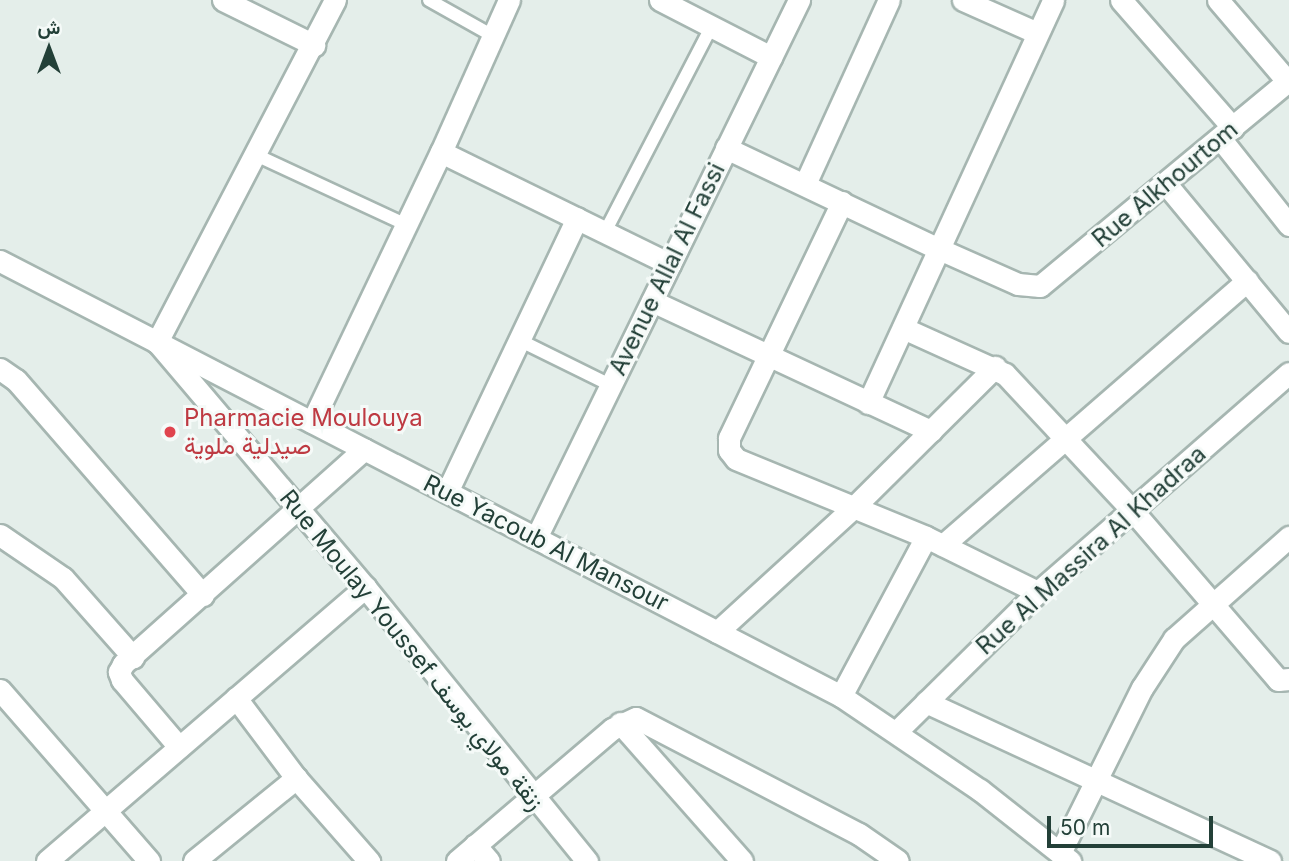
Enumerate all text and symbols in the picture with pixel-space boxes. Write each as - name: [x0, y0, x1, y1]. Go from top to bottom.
- north arrow: [14, 14, 84, 84]
- text: ش: [38, 16, 60, 39]
- street label: Rue Alkhourtom: [1086, 115, 1244, 253]
- street label: Avenue Allal Al Fassi: [603, 158, 731, 380]
- place label: Pharmacie Moulouya صيدلية ملوية: [184, 404, 423, 460]
- marker: Pharmacie Moulouya صيدلية ملوية: [162, 424, 178, 440]
- street label: Rue Al Massira Al Khadraa: [970, 439, 1212, 661]
- street label: Rue Yacoub Al Mansour: [419, 469, 673, 617]
- street label: Rue Moulay Youssef زنقة مولاي يوسف: [274, 484, 550, 816]
- scale bar: [1051, 802, 1217, 846]
- text: 50 m: [1060, 815, 1110, 840]

